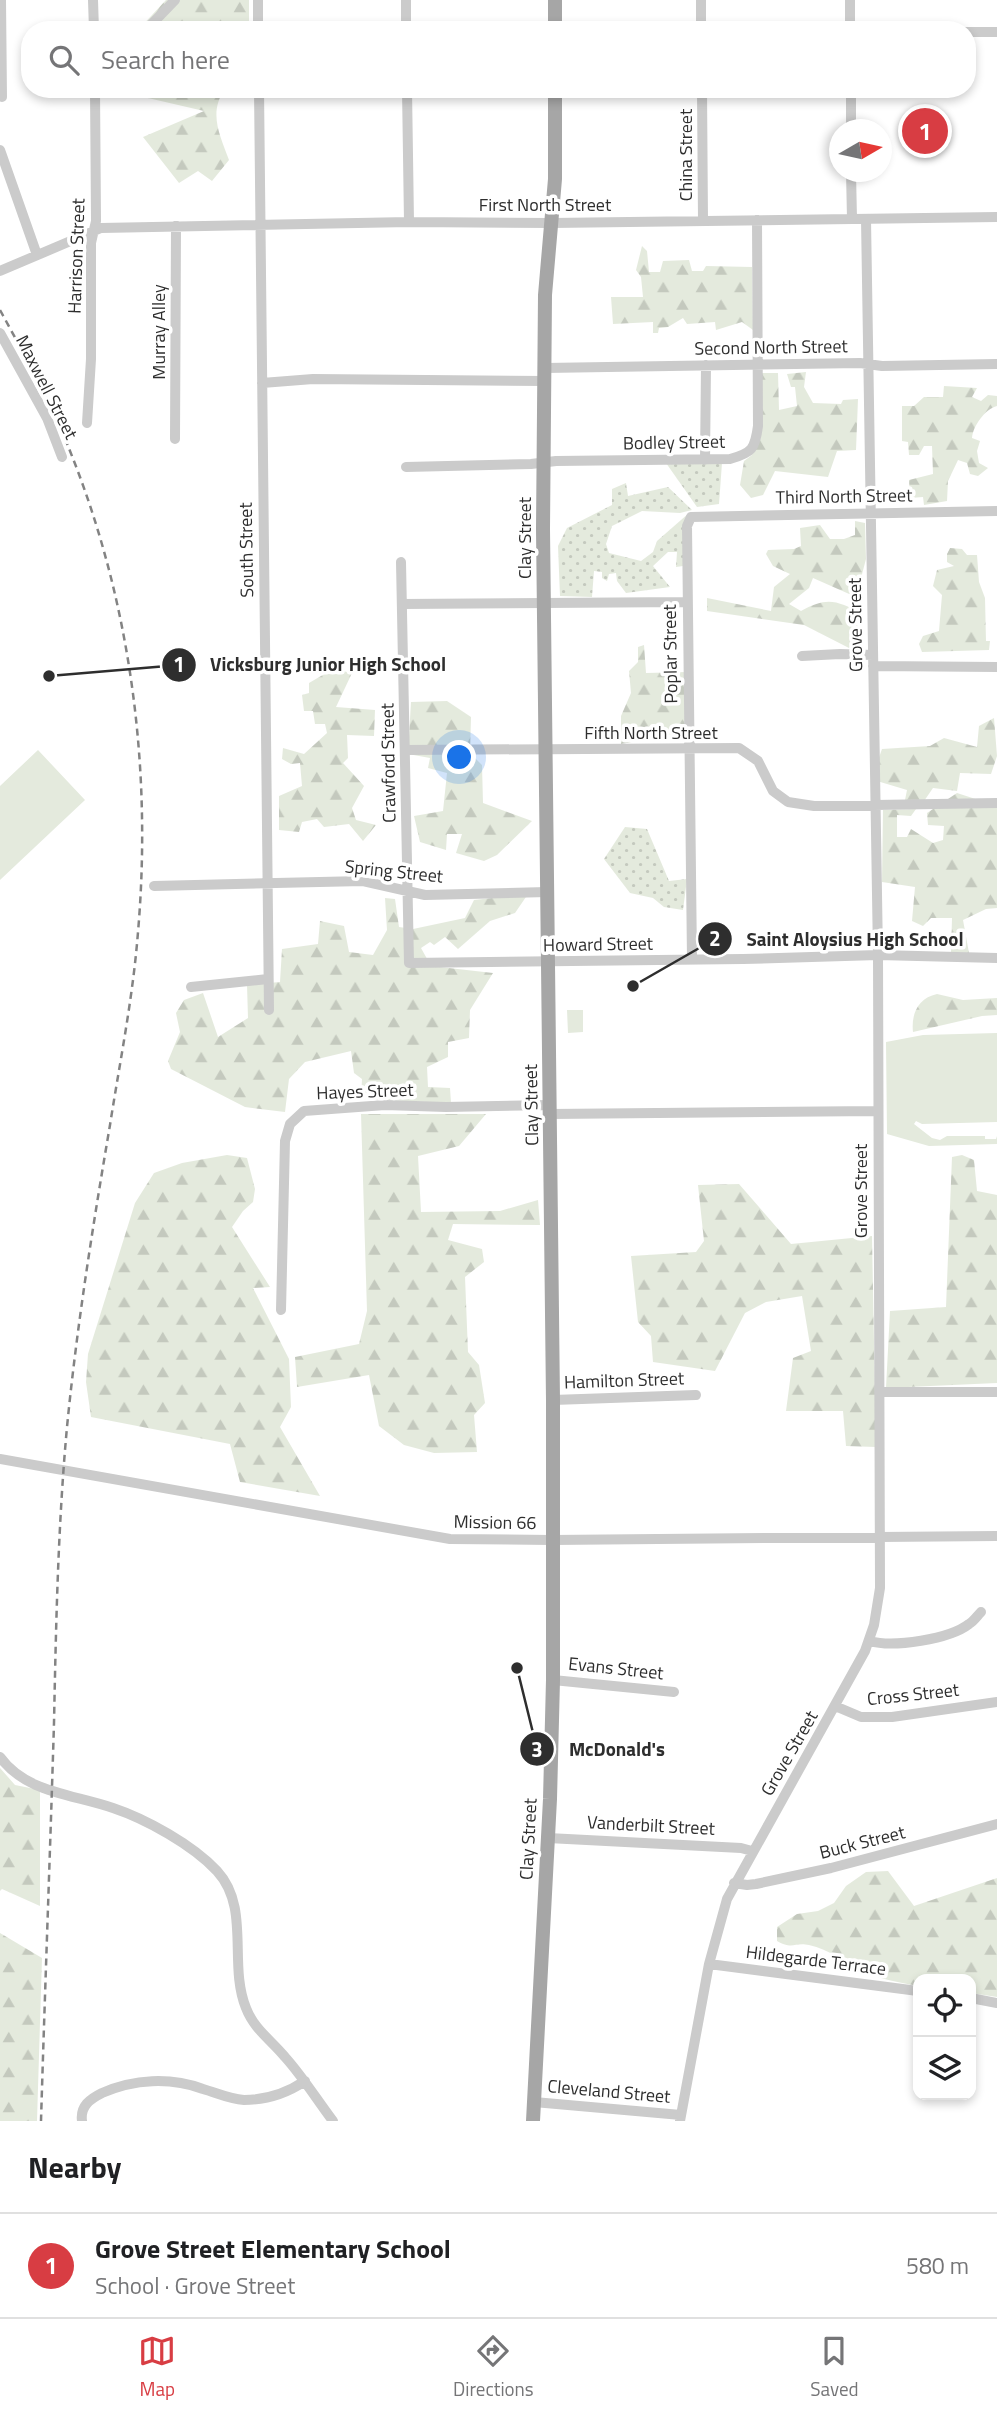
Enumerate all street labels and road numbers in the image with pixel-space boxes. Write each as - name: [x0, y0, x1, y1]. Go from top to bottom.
- street label: China Street: [672, 108, 699, 201]
- street label: First North Street: [479, 191, 612, 218]
- street label: Harrison Street: [60, 197, 92, 314]
- street label: Murray Alley: [145, 284, 172, 380]
- street label: Maxwell Street: [9, 330, 85, 444]
- street label: Second North Street: [694, 332, 849, 362]
- street label: Bodley Street: [623, 428, 726, 456]
- street label: Third North Street: [775, 481, 913, 511]
- street label: Clay Street: [511, 496, 538, 579]
- street label: South Street: [232, 502, 260, 598]
- street label: Grove Street: [841, 577, 869, 672]
- street label: Poplar Street: [656, 603, 684, 704]
- street label: Crawford Street: [373, 702, 403, 823]
- street label: Fifth North Street: [584, 719, 718, 746]
- street label: Spring Street: [344, 852, 445, 890]
- street label: Howard Street: [543, 930, 654, 958]
- street label: Clay Street: [517, 1063, 545, 1146]
- street label: Hayes Street: [316, 1076, 415, 1106]
- street label: Grove Street: [847, 1143, 874, 1238]
- street label: Hamilton Street: [563, 1364, 685, 1396]
- street label: Mission 66: [453, 1508, 537, 1536]
- street label: Evans Street: [567, 1650, 666, 1686]
- street label: Cross Street: [866, 1676, 961, 1712]
- street label: Grove Street: [754, 1705, 825, 1801]
- street label: Clay Street: [512, 1797, 544, 1881]
- street label: Vanderbilt Street: [586, 1808, 716, 1842]
- street label: Buck Street: [816, 1818, 908, 1866]
- street label: Hildegarde Terrace: [744, 1938, 888, 1982]
- street label: Cleveland Street: [546, 2072, 672, 2110]

